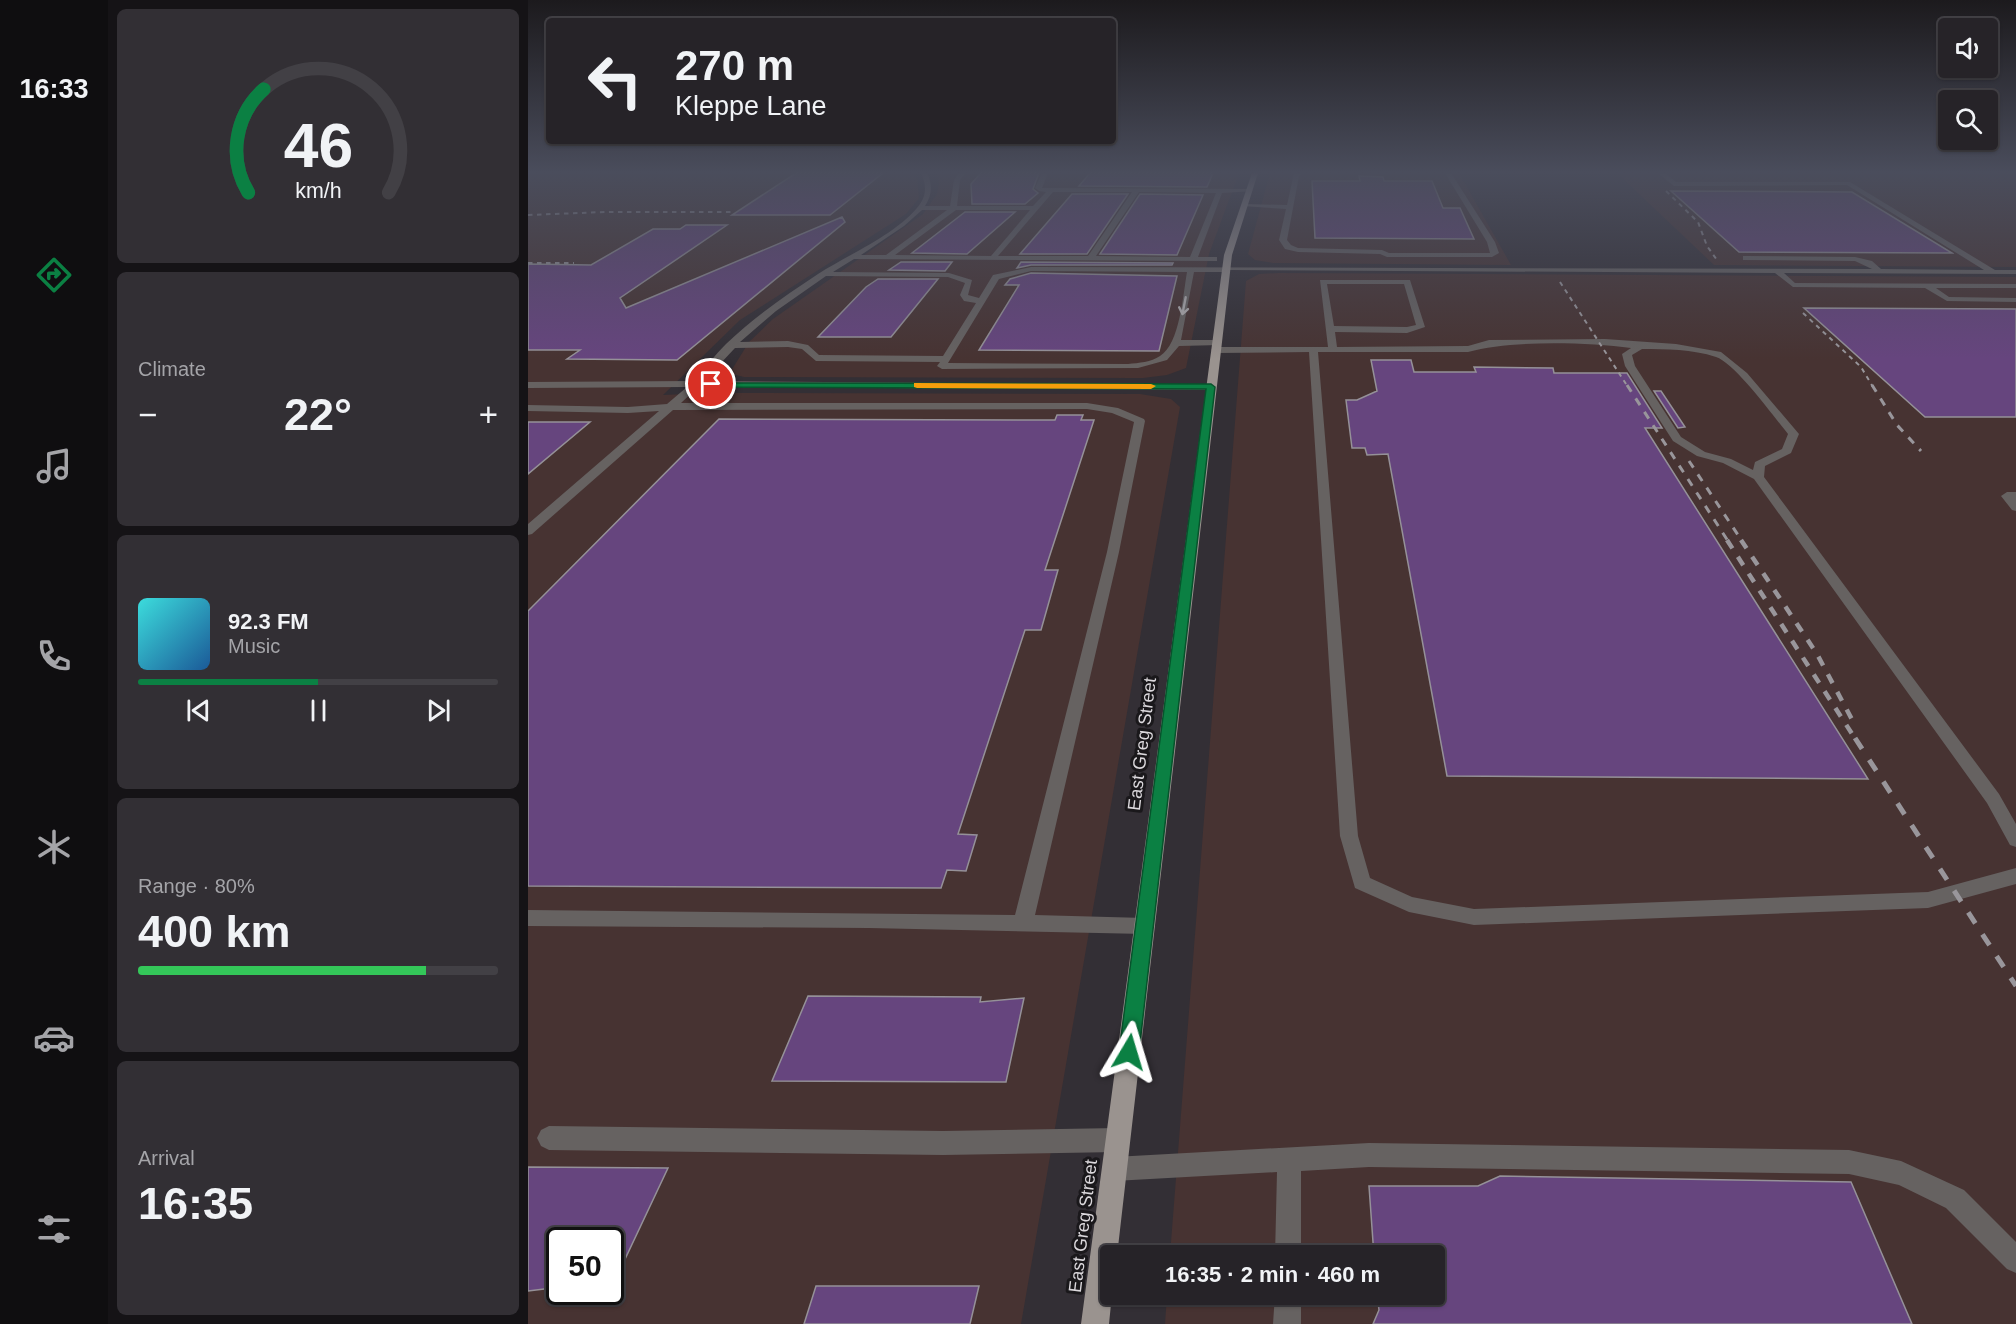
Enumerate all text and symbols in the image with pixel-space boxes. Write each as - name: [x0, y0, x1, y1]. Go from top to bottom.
- map controls: [1938, 18, 1998, 150]
- button: sound: [1938, 18, 1998, 78]
- icon: left: [576, 42, 654, 120]
- text: 270 m: [675, 42, 794, 89]
- text: 16:33: [19, 74, 89, 104]
- button: search: [1938, 90, 1998, 150]
- text: Kleppe Lane: [675, 91, 827, 121]
- text: 46: [283, 111, 353, 180]
- text: km/h: [295, 179, 341, 203]
- icon: directions: [33, 254, 75, 296]
- one-way arrow: [1178, 296, 1189, 315]
- text: Climate: [138, 358, 206, 380]
- pin: [685, 358, 736, 409]
- icon: arrive: [694, 367, 727, 400]
- text: 22°: [284, 389, 352, 440]
- text: −: [138, 396, 157, 433]
- text: +: [479, 396, 498, 433]
- icon: music: [33, 445, 75, 487]
- text: 92.3 FM: [228, 609, 309, 634]
- icon: phone: [33, 635, 75, 677]
- text: Music: [228, 635, 280, 657]
- street label: East Greg Street: [1124, 676, 1160, 812]
- icon: previous: [182, 694, 215, 727]
- icon: pause: [302, 694, 335, 727]
- icon: next: [422, 694, 455, 727]
- icon: climate: [33, 826, 75, 868]
- text: Range · 80%: [138, 875, 255, 897]
- text: 400 km: [138, 906, 291, 957]
- icon: car: [33, 1017, 75, 1059]
- position arrow: [1097, 1020, 1161, 1084]
- text: Arrival: [138, 1147, 195, 1169]
- street label: East Greg Street: [1065, 1158, 1101, 1294]
- text: 16:35: [138, 1178, 253, 1229]
- icon: filters: [33, 1208, 75, 1250]
- speed limit sign: 50: [546, 1227, 624, 1305]
- text: 16:35 · 2 min · 460 m: [1165, 1262, 1380, 1287]

